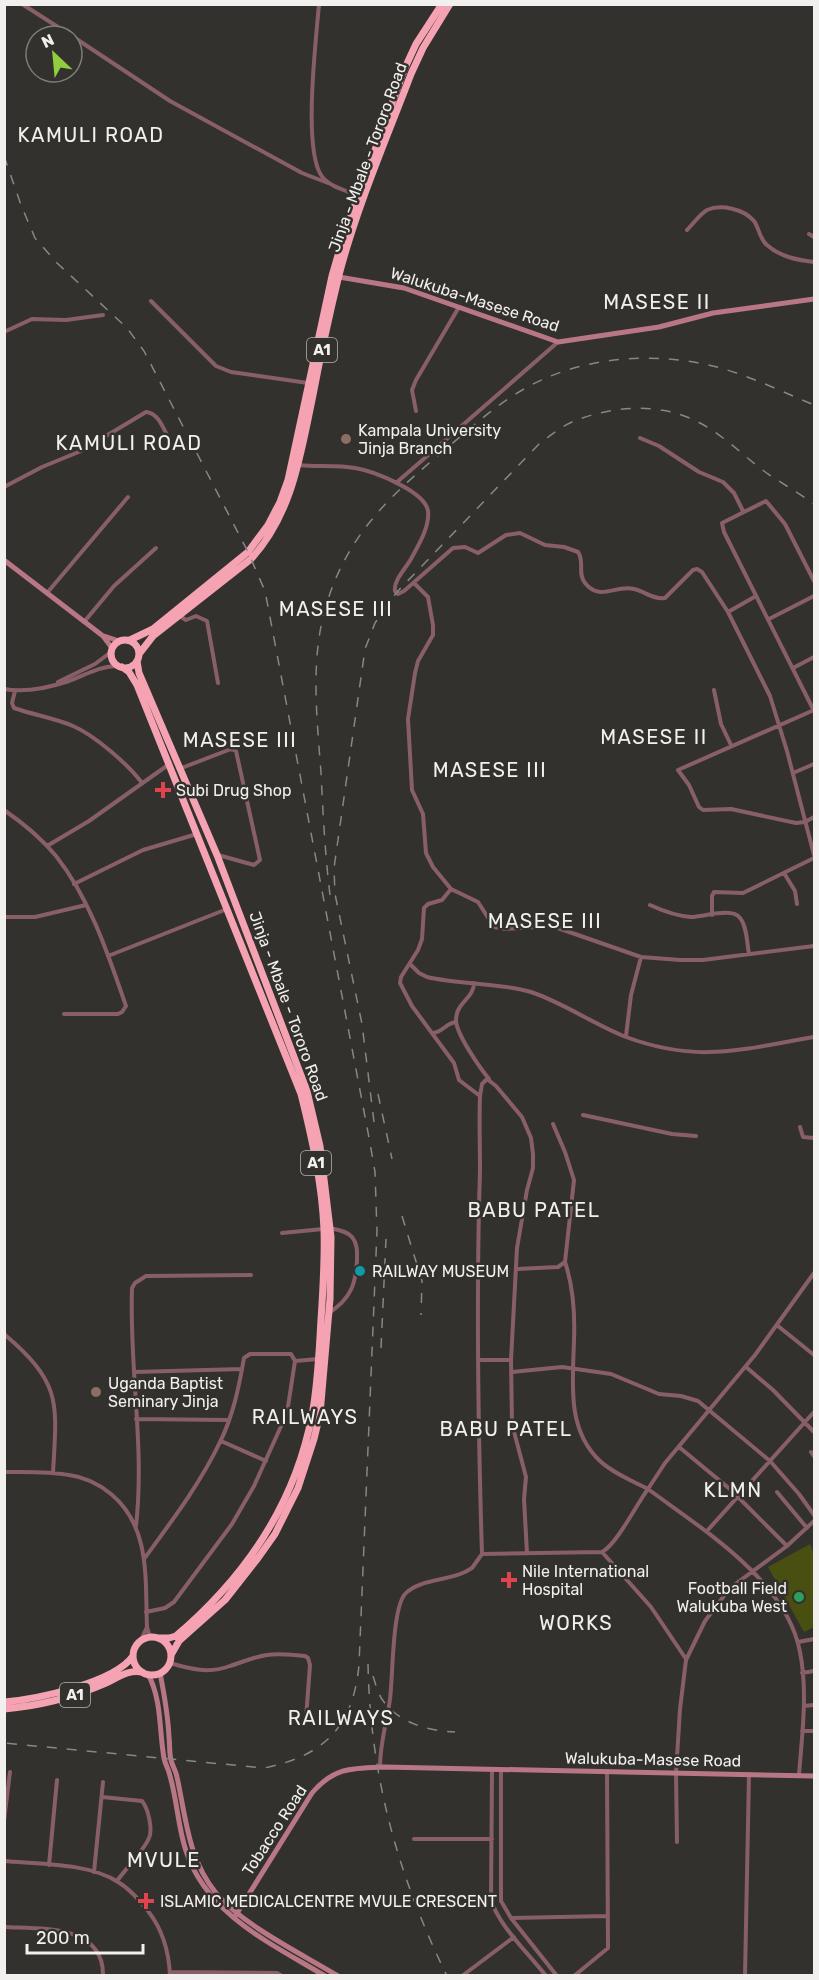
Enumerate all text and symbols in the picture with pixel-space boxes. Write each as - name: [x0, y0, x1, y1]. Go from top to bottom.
- north arrow: [24, 24, 84, 84]
- text: N: [38, 30, 57, 52]
- street label: Jinja - Mbale - Tororo Road: [324, 60, 411, 255]
- district label: KAMULI ROAD: [18, 123, 164, 147]
- street label: Walukuba-Masese Road: [388, 263, 562, 336]
- district label: MASESE II: [603, 290, 711, 314]
- road number: A1: [307, 338, 337, 362]
- place label: Kampala University Jinja Branch: [358, 421, 501, 458]
- district label: KAMULI ROAD: [56, 431, 202, 455]
- marker: Kampala University Jinja Branch: [339, 432, 353, 446]
- district label: MASESE III: [279, 597, 393, 621]
- district label: MASESE II: [600, 725, 708, 749]
- district label: MASESE III: [183, 728, 297, 752]
- district label: MASESE III: [433, 758, 547, 782]
- marker: Subi Drug Shop: [154, 781, 172, 799]
- place label: Subi Drug Shop: [176, 781, 292, 800]
- street label: Jinja - Mbale - Tororo Road: [245, 909, 332, 1104]
- district label: MASESE III: [488, 909, 602, 933]
- road number: A1: [301, 1151, 331, 1175]
- district label: BABU PATEL: [468, 1198, 600, 1222]
- place label: RAILWAY MUSEUM: [372, 1262, 509, 1281]
- marker: RAILWAY MUSEUM: [353, 1264, 367, 1278]
- place label: Uganda Baptist Seminary Jinja: [108, 1374, 223, 1411]
- marker: Uganda Baptist Seminary Jinja: [89, 1385, 103, 1399]
- district label: RAILWAYS: [252, 1405, 358, 1429]
- district label: BABU PATEL: [440, 1417, 572, 1441]
- district label: KLMN: [703, 1478, 763, 1502]
- place label: Nile International Hospital: [522, 1562, 649, 1599]
- marker: Nile International Hospital: [500, 1571, 518, 1589]
- place label: Football Field Walukuba West: [676, 1579, 787, 1616]
- marker: Football Field Walukuba West: [792, 1590, 806, 1604]
- district label: WORKS: [539, 1611, 613, 1635]
- road number: A1: [60, 1683, 90, 1707]
- district label: RAILWAYS: [288, 1706, 394, 1730]
- street label: Walukuba-Masese Road: [565, 1748, 741, 1771]
- street label: Tobacco Road: [238, 1782, 311, 1879]
- district label: MVULE: [127, 1848, 201, 1872]
- marker: ISLAMIC MEDICALCENTRE MVULE CRESCENT: [137, 1892, 155, 1910]
- place label: ISLAMIC MEDICALCENTRE MVULE CRESCENT: [160, 1892, 497, 1911]
- scale bar: [27, 1917, 142, 1955]
- text: 200 m: [36, 1927, 90, 1949]

